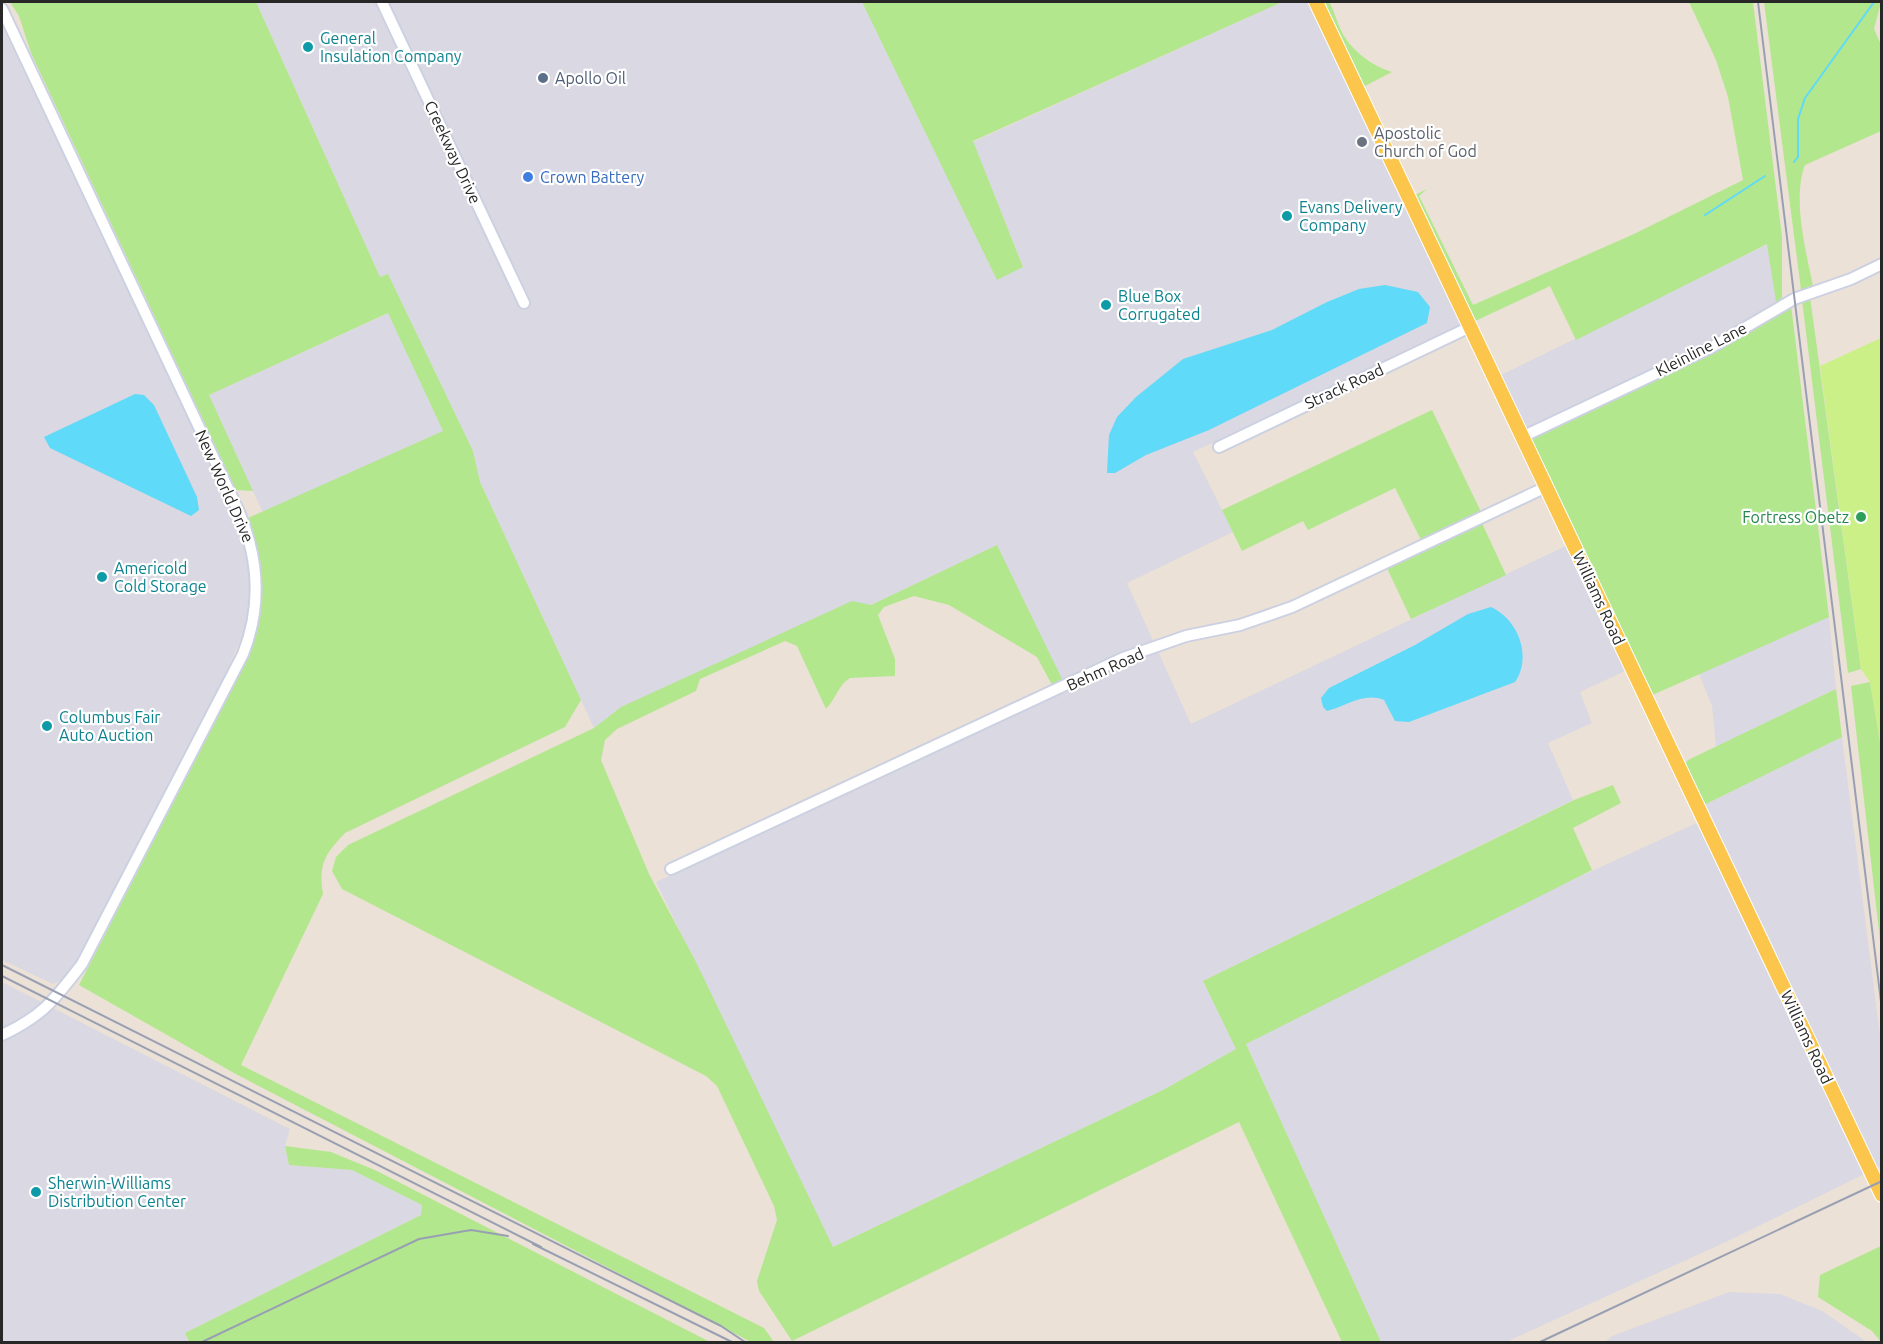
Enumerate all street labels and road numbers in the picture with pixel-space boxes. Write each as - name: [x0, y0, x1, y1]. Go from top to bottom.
- street label: Creekway Drive: [421, 98, 485, 206]
- street label: Kleinline Lane: [1652, 318, 1750, 380]
- street label: Strack Road: [1302, 360, 1386, 412]
- street label: New World Drive: [192, 427, 258, 545]
- street label: Williams Road: [1570, 549, 1628, 647]
- street label: Behm Road: [1064, 644, 1146, 694]
- street label: Williams Road: [1778, 988, 1836, 1086]

